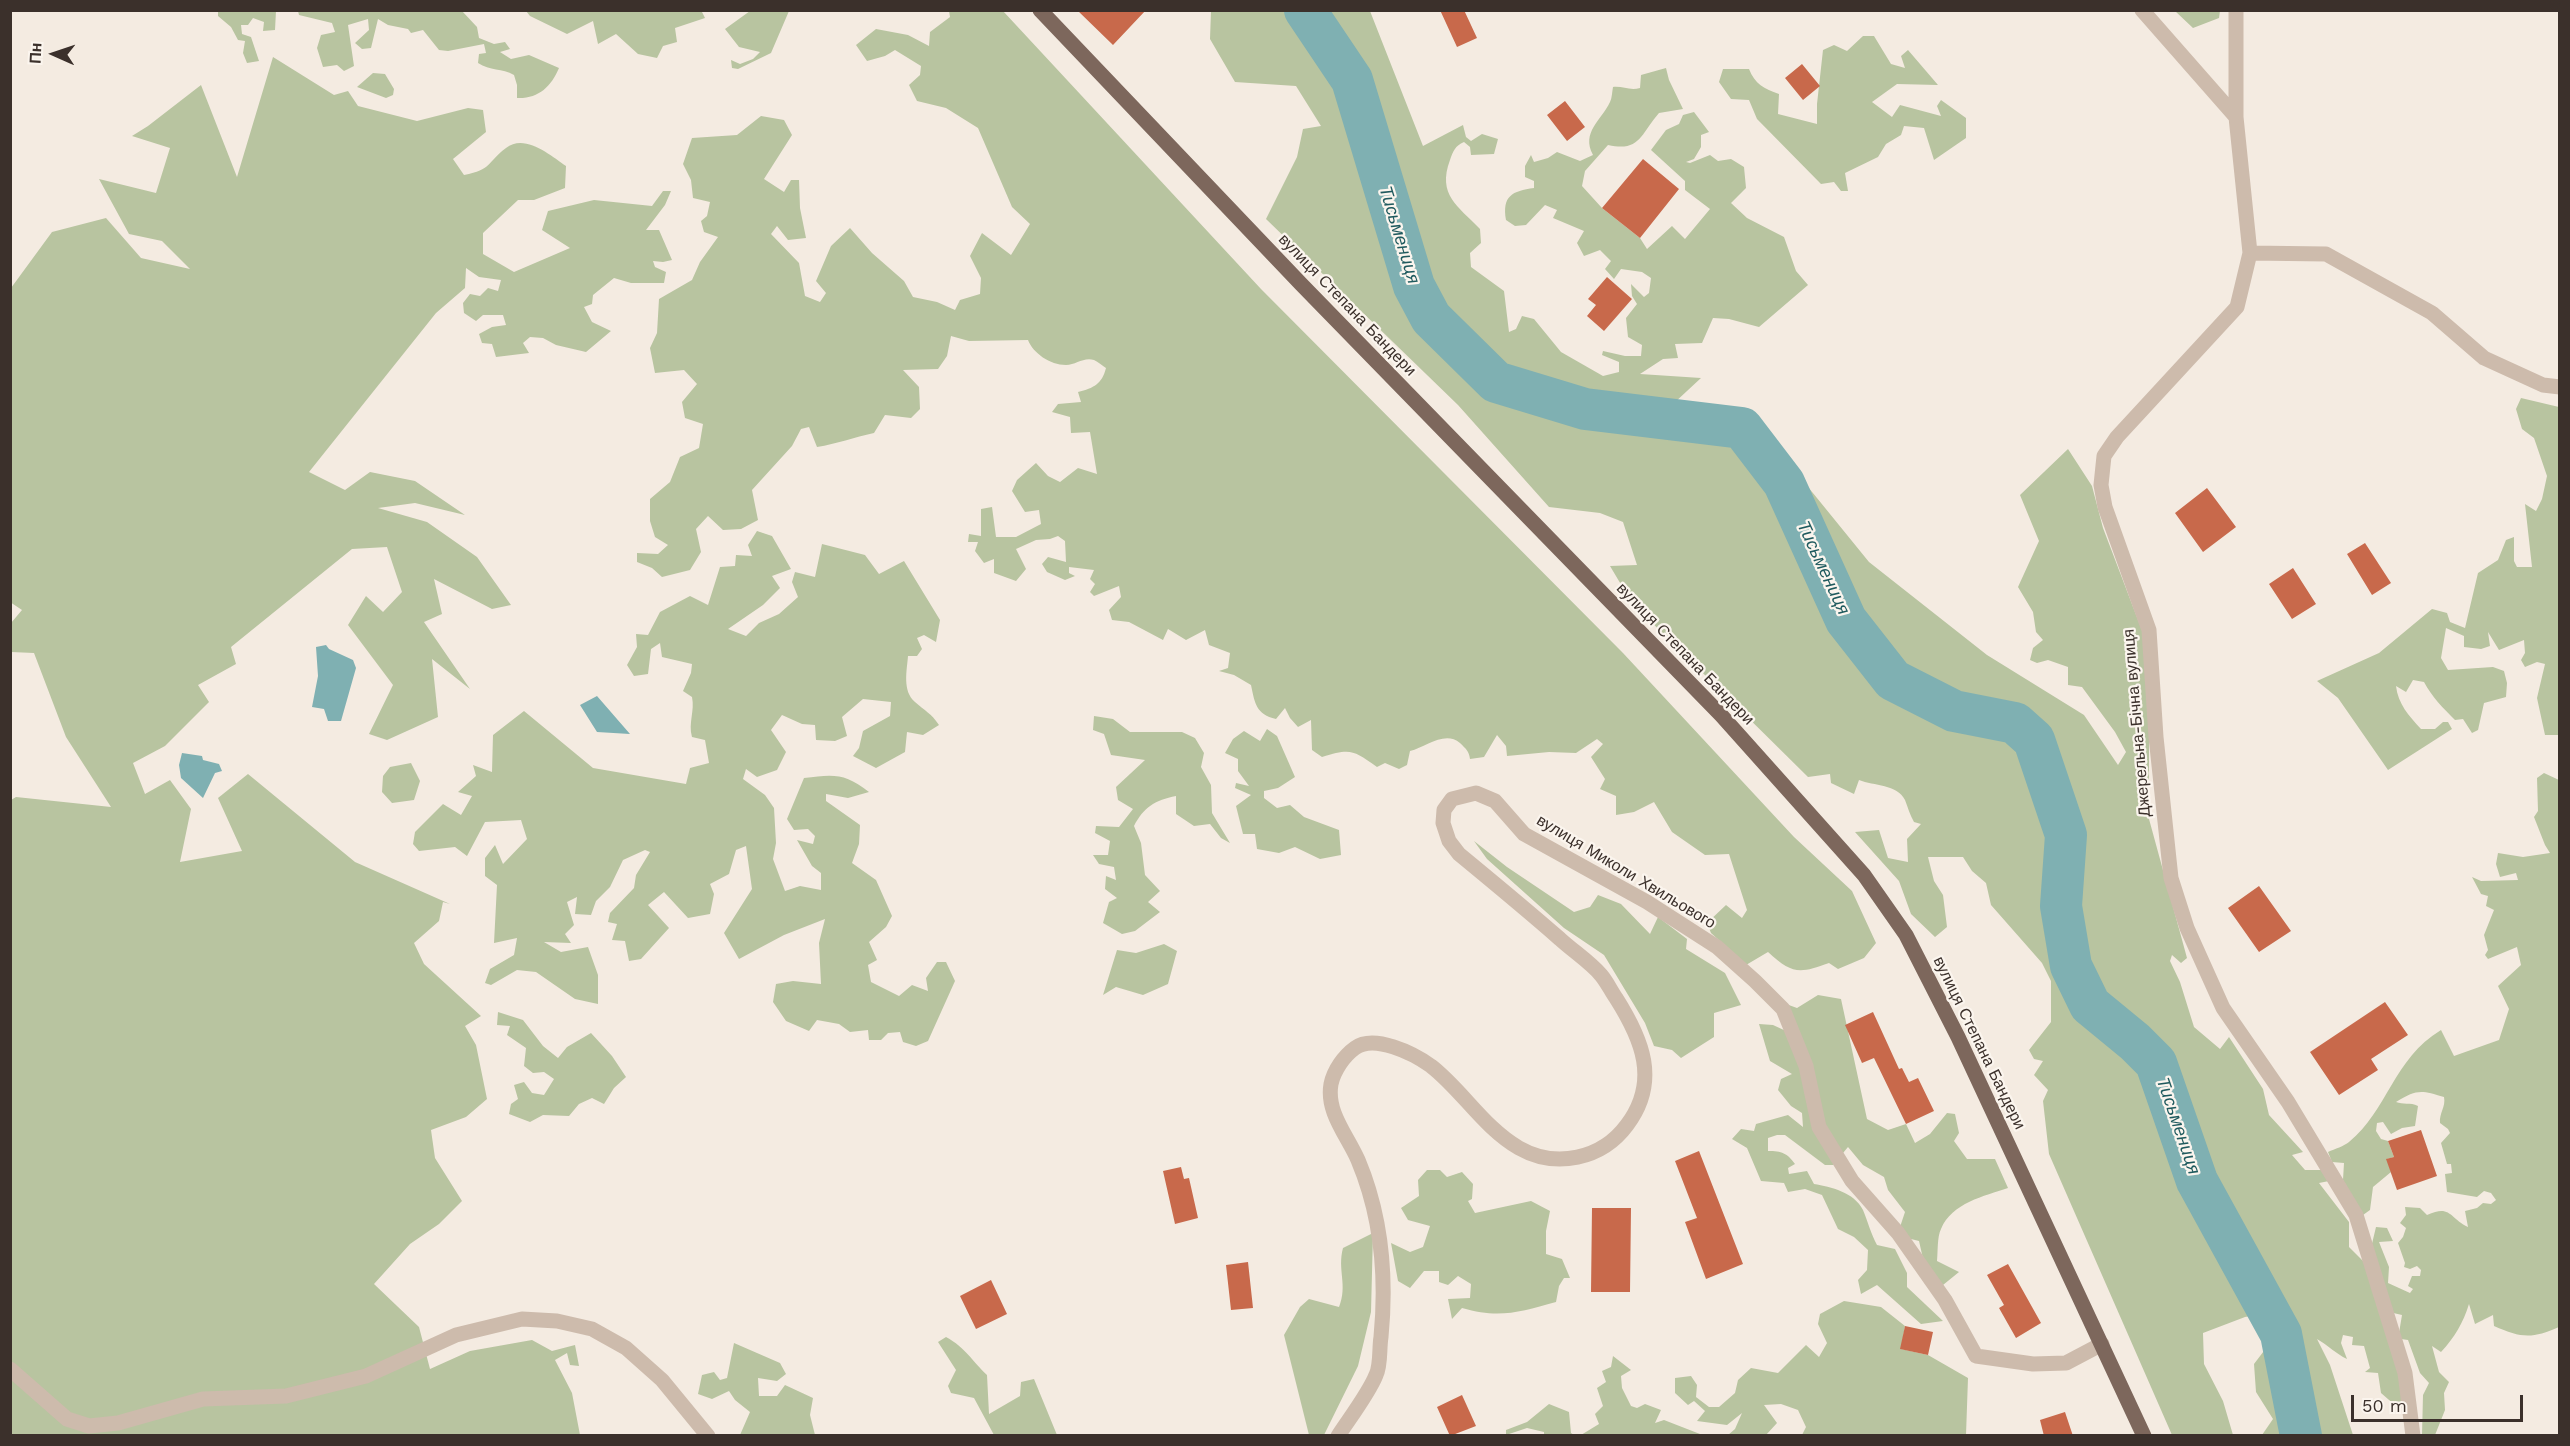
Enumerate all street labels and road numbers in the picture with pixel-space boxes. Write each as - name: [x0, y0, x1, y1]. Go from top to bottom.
- street label: вулиця Степана Бандери: [1274, 230, 1420, 380]
- street label: вулиця Степана Бандери: [1612, 579, 1758, 729]
- street label: Джерельна-Бічна вулиця: [2119, 628, 2155, 818]
- street label: вулиця Миколи Хвильового: [1533, 811, 1719, 933]
- street label: вулиця Степана Бандери: [1929, 953, 2029, 1133]

